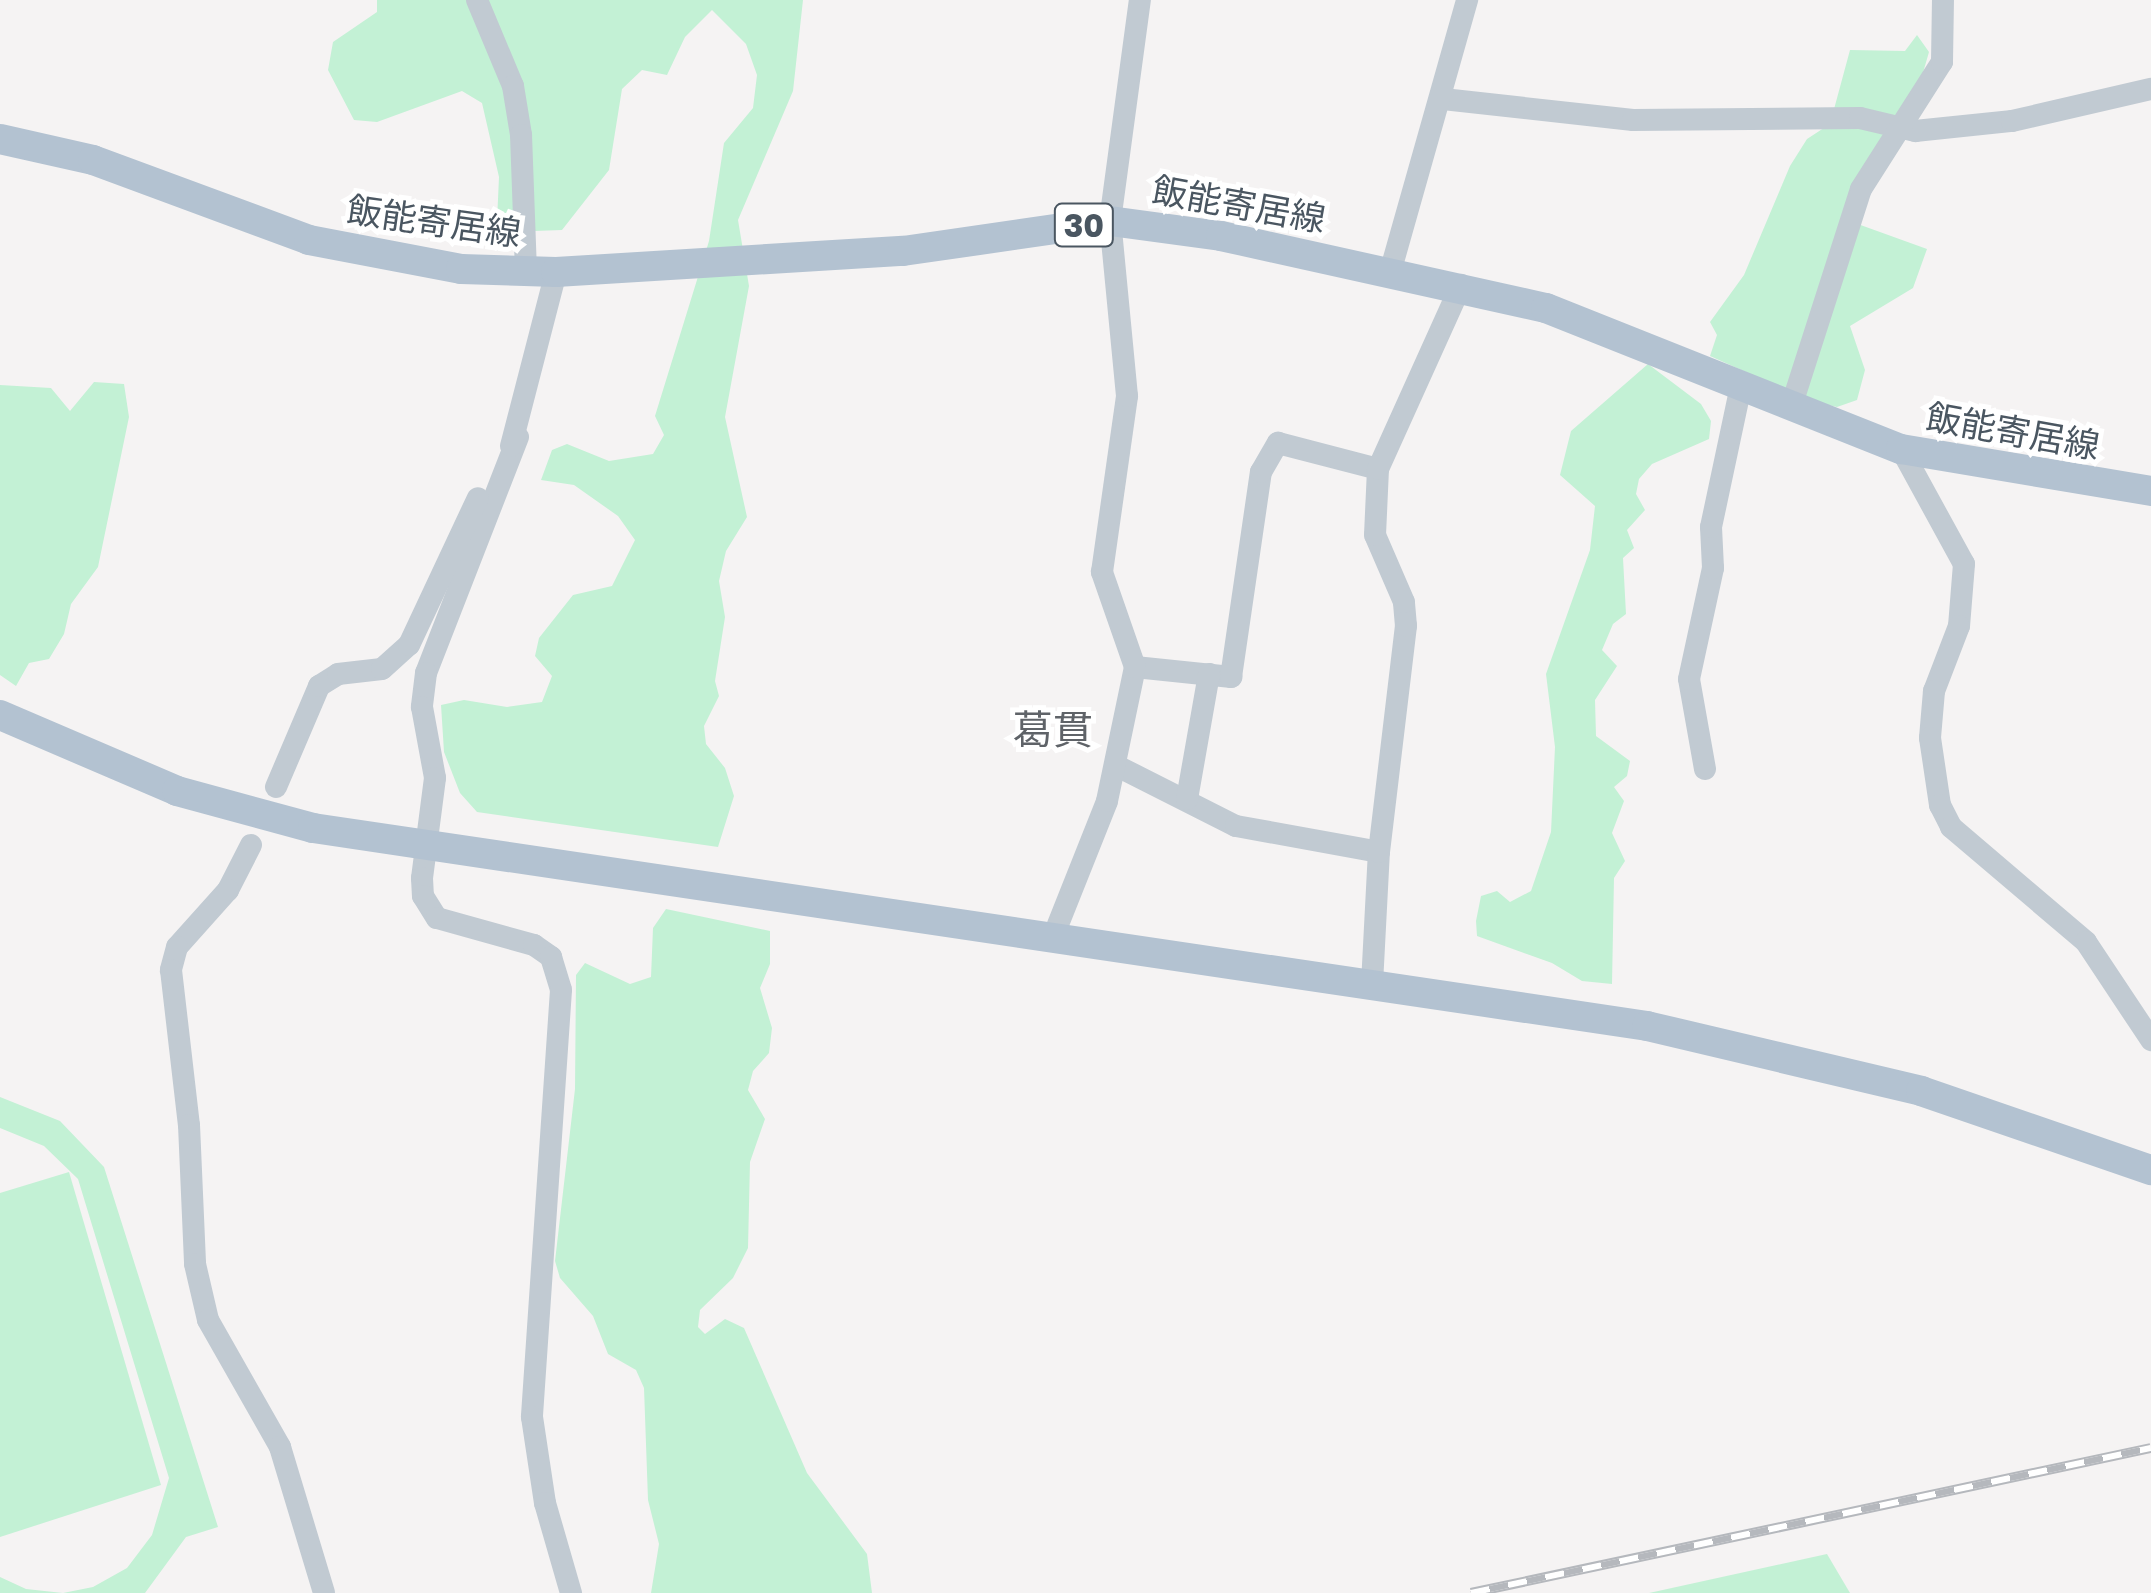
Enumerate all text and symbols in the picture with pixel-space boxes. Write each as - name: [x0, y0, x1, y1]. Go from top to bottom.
- street label: 飯能寄居線: [1149, 168, 1329, 240]
- street label: 飯能寄居線: [344, 188, 524, 254]
- road number: 30: [1052, 198, 1116, 252]
- street label: 飯能寄居線: [1923, 395, 2103, 467]
- district label: 葛貫: [1013, 705, 1093, 753]

